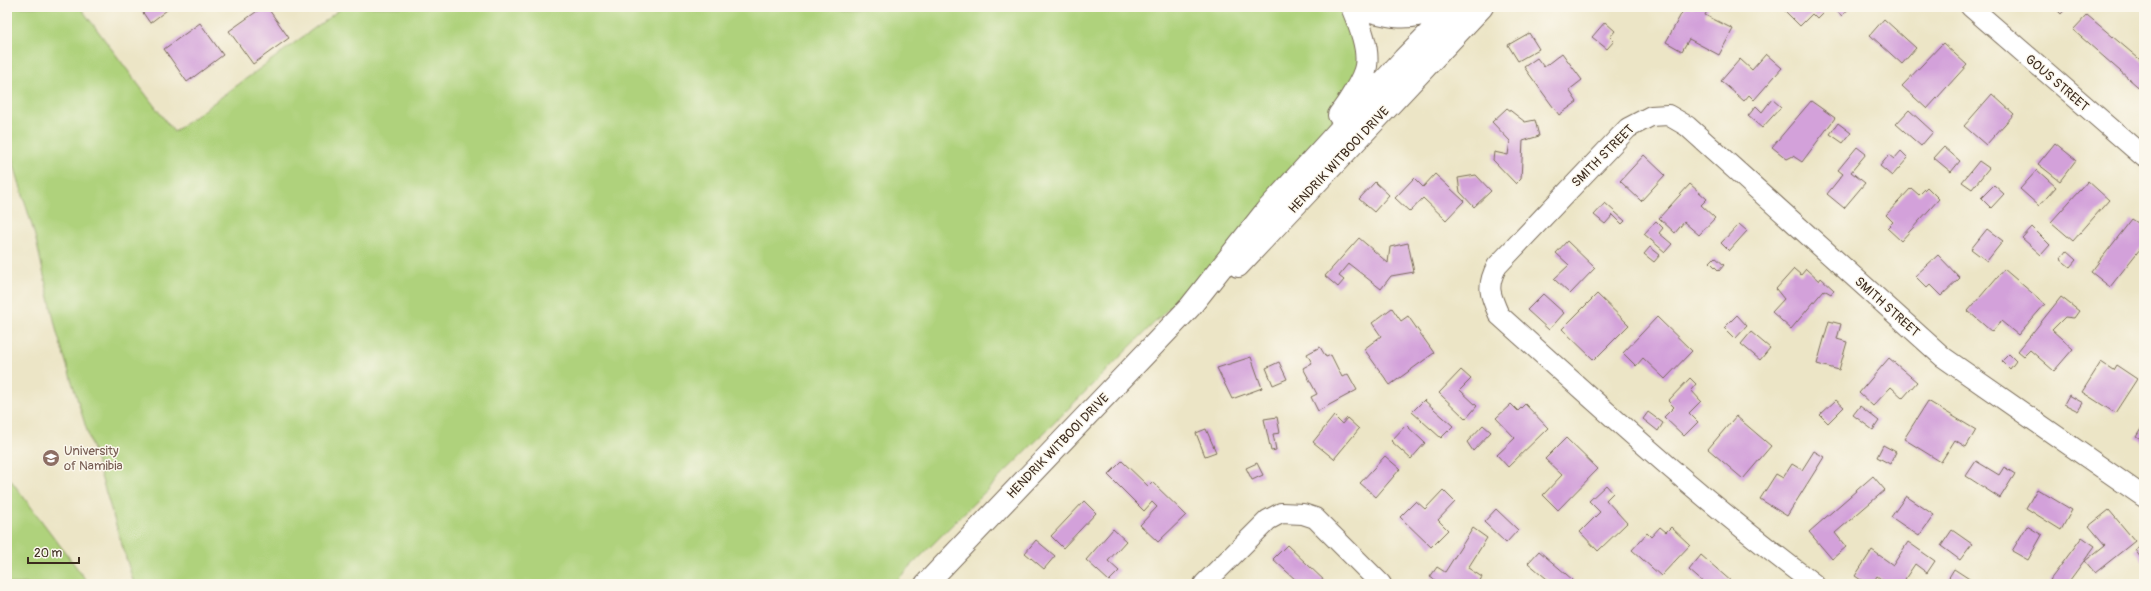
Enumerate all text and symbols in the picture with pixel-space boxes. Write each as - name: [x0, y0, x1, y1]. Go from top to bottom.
- street label: GOUS STREET: [2022, 51, 2092, 115]
- street label: HENDRIK WITBOOI DRIVE: [1285, 103, 1393, 217]
- street label: SMITH STREET: [1568, 121, 1638, 191]
- street label: SMITH STREET: [1851, 274, 1923, 340]
- street label: HENDRIK WITBOOI DRIVE: [1004, 390, 1113, 502]
- place label: University of Namibia: [64, 443, 123, 474]
- school or university icon: University of Namibia: [41, 448, 61, 468]
- scale bar: [28, 539, 79, 565]
- text: 20 m: [34, 546, 63, 561]

